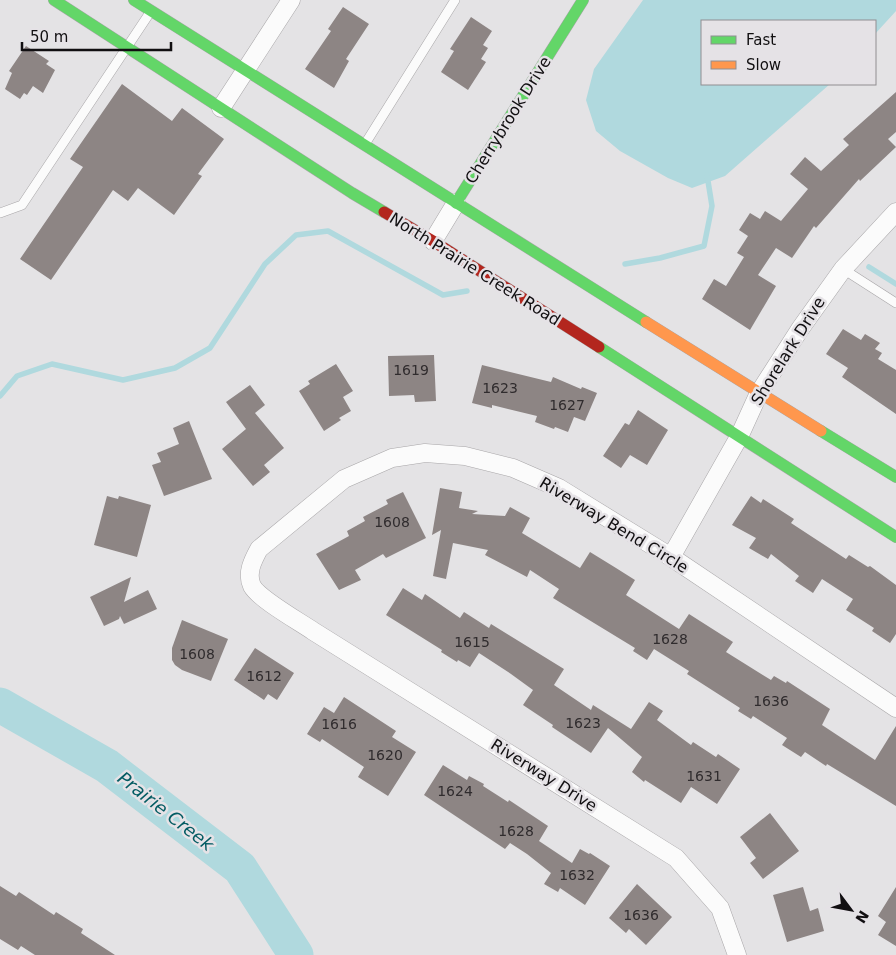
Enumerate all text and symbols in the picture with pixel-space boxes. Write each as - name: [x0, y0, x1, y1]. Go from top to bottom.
- scale bar: [22, 20, 171, 52]
- legend: [701, 20, 876, 85]
- text: 50 m: [30, 28, 68, 46]
- text: Fast: [746, 31, 776, 49]
- street label: Cherrybrook Drive: [461, 53, 555, 187]
- text: Slow: [746, 56, 781, 74]
- street label: North Prairie Creek Road: [386, 209, 564, 329]
- street label: Shorelark Drive: [747, 293, 829, 409]
- house number: 1619: [393, 362, 429, 378]
- house number: 1623: [482, 380, 518, 396]
- house number: 1627: [549, 397, 585, 413]
- street label: Riverway Bend Circle: [536, 473, 692, 577]
- house number: 1608: [374, 514, 410, 530]
- house number: 1628: [652, 631, 688, 647]
- house number: 1615: [454, 634, 490, 650]
- house number: 1608: [179, 646, 215, 662]
- house number: 1612: [246, 668, 282, 684]
- house number: 1636: [753, 693, 789, 709]
- house number: 1623: [565, 715, 601, 731]
- house number: 1616: [321, 716, 357, 732]
- street label: Riverway Drive: [487, 735, 601, 815]
- house number: 1620: [367, 747, 403, 763]
- water label: Prairie Creek: [114, 767, 219, 856]
- house number: 1631: [686, 768, 722, 784]
- house number: 1624: [437, 783, 473, 799]
- house number: 1628: [498, 823, 534, 839]
- house number: 1632: [559, 867, 595, 883]
- north arrow: [826, 885, 876, 935]
- house number: 1636: [623, 907, 659, 923]
- text: N: [852, 908, 872, 926]

